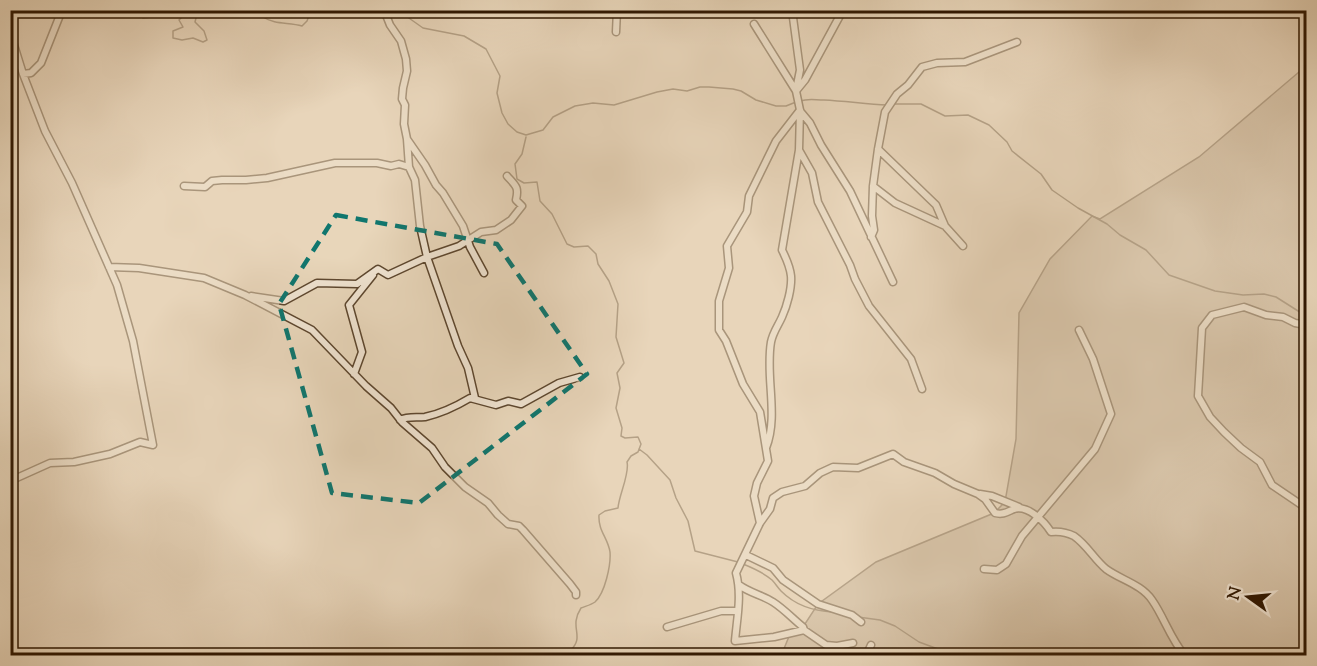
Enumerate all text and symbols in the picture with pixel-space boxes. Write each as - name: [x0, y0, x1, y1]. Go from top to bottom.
- north arrow: [1218, 567, 1278, 627]
- text: N: [1223, 584, 1249, 603]

